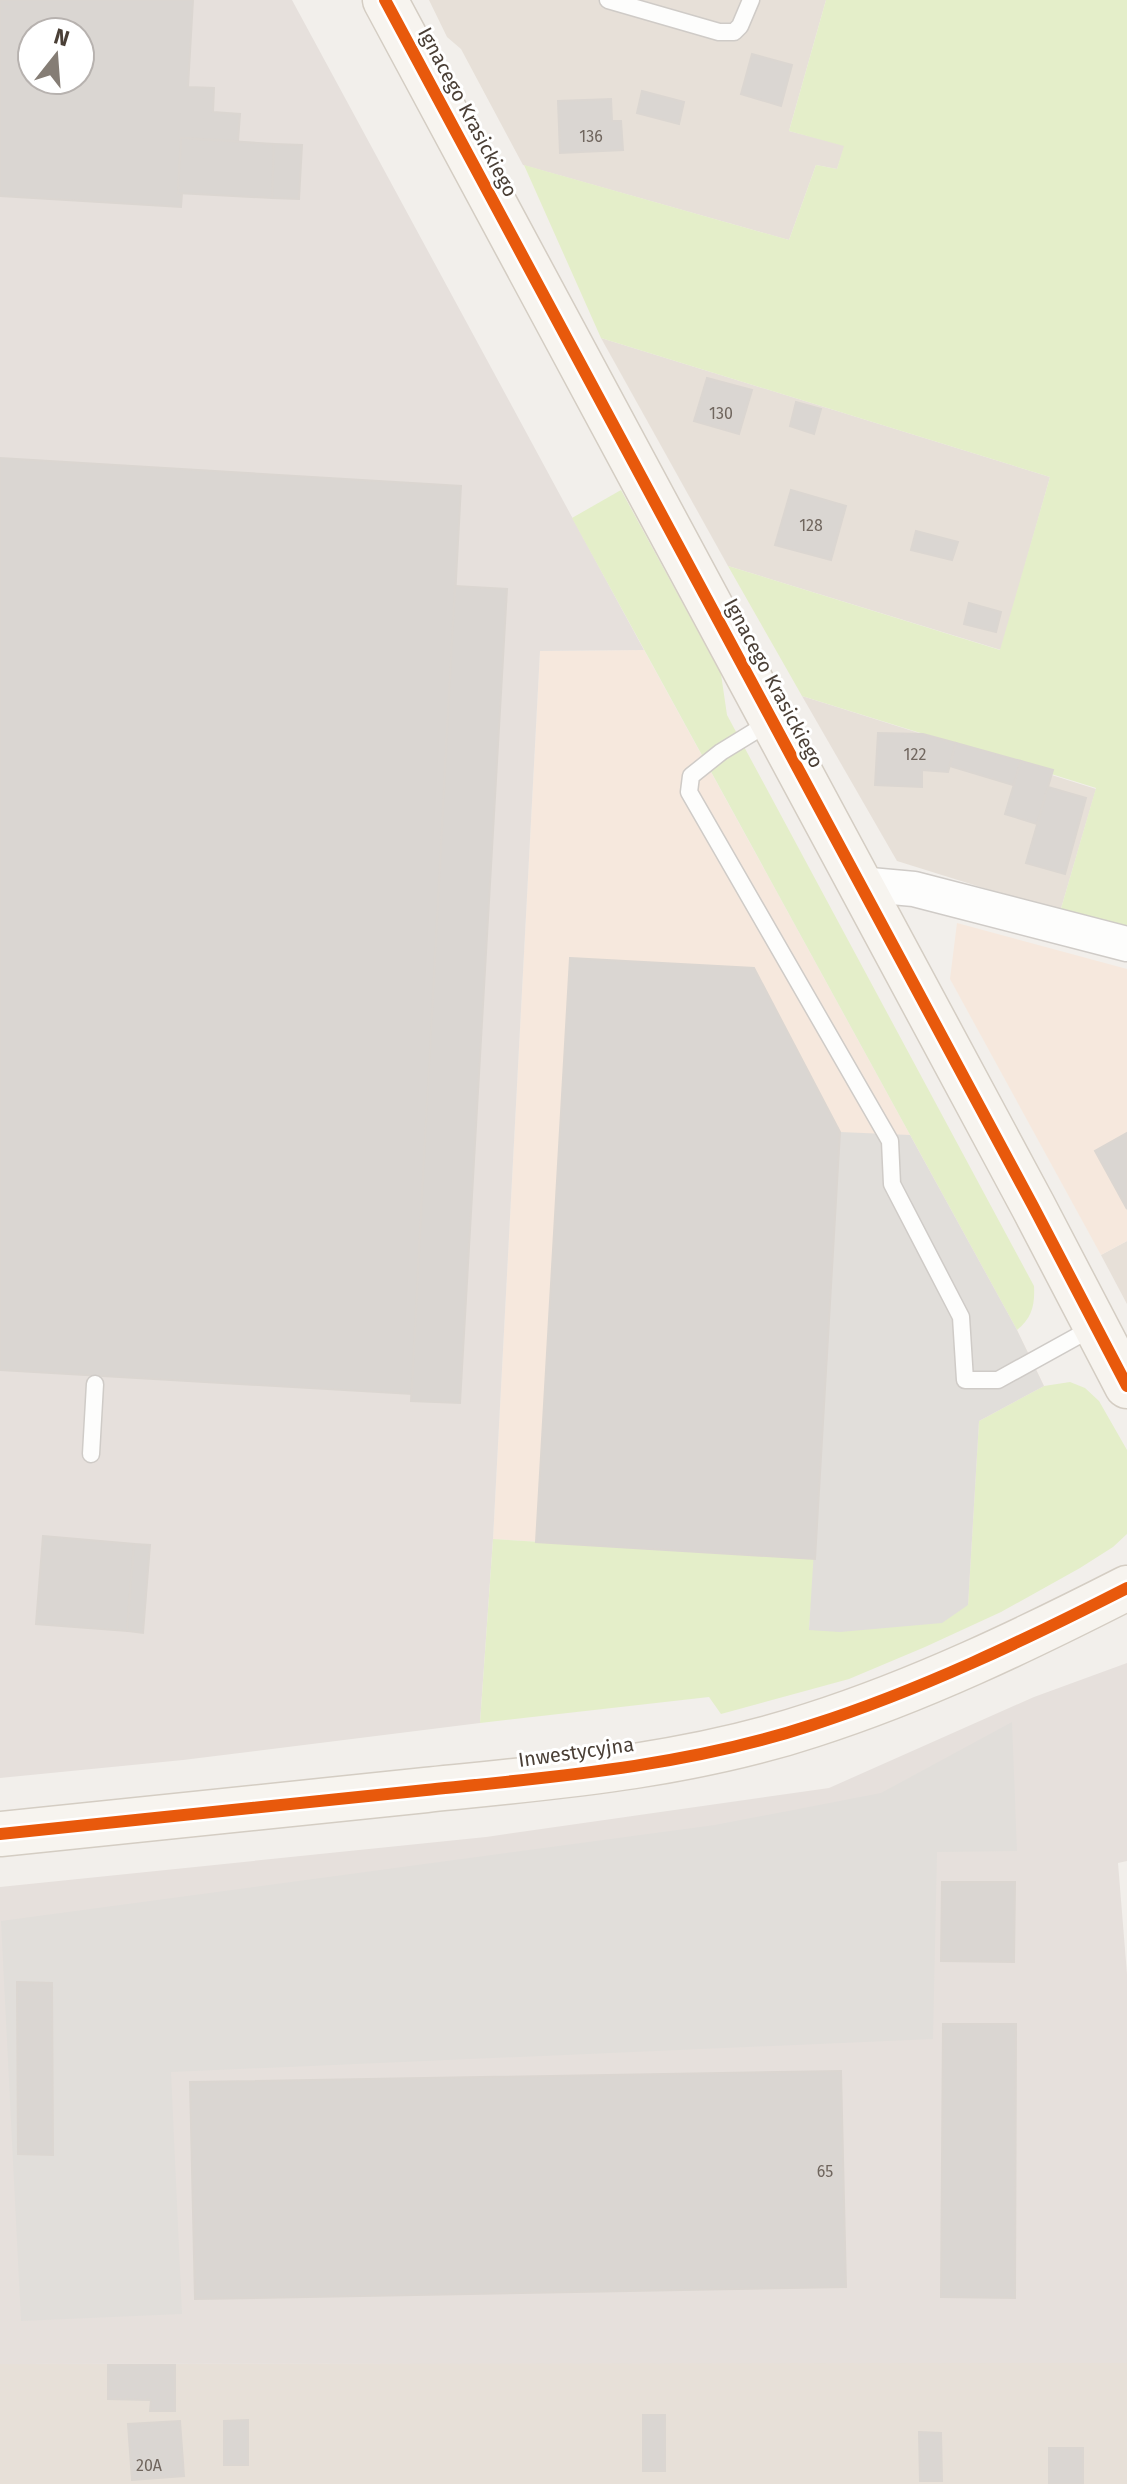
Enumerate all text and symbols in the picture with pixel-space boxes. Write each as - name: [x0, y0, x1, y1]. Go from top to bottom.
- north arrow: [16, 16, 96, 96]
- text: N: [51, 22, 73, 52]
- street label: Ignacego Krasickiego: [413, 23, 523, 201]
- house number: 136: [579, 127, 603, 146]
- house number: 130: [709, 404, 733, 423]
- house number: 128: [799, 516, 823, 535]
- street label: Ignacego Krasickiego: [719, 594, 829, 772]
- house number: 122: [904, 745, 926, 764]
- street label: Inwestycyjna: [517, 1732, 635, 1772]
- house number: 65: [817, 2162, 833, 2181]
- house number: 20A: [136, 2456, 163, 2475]

